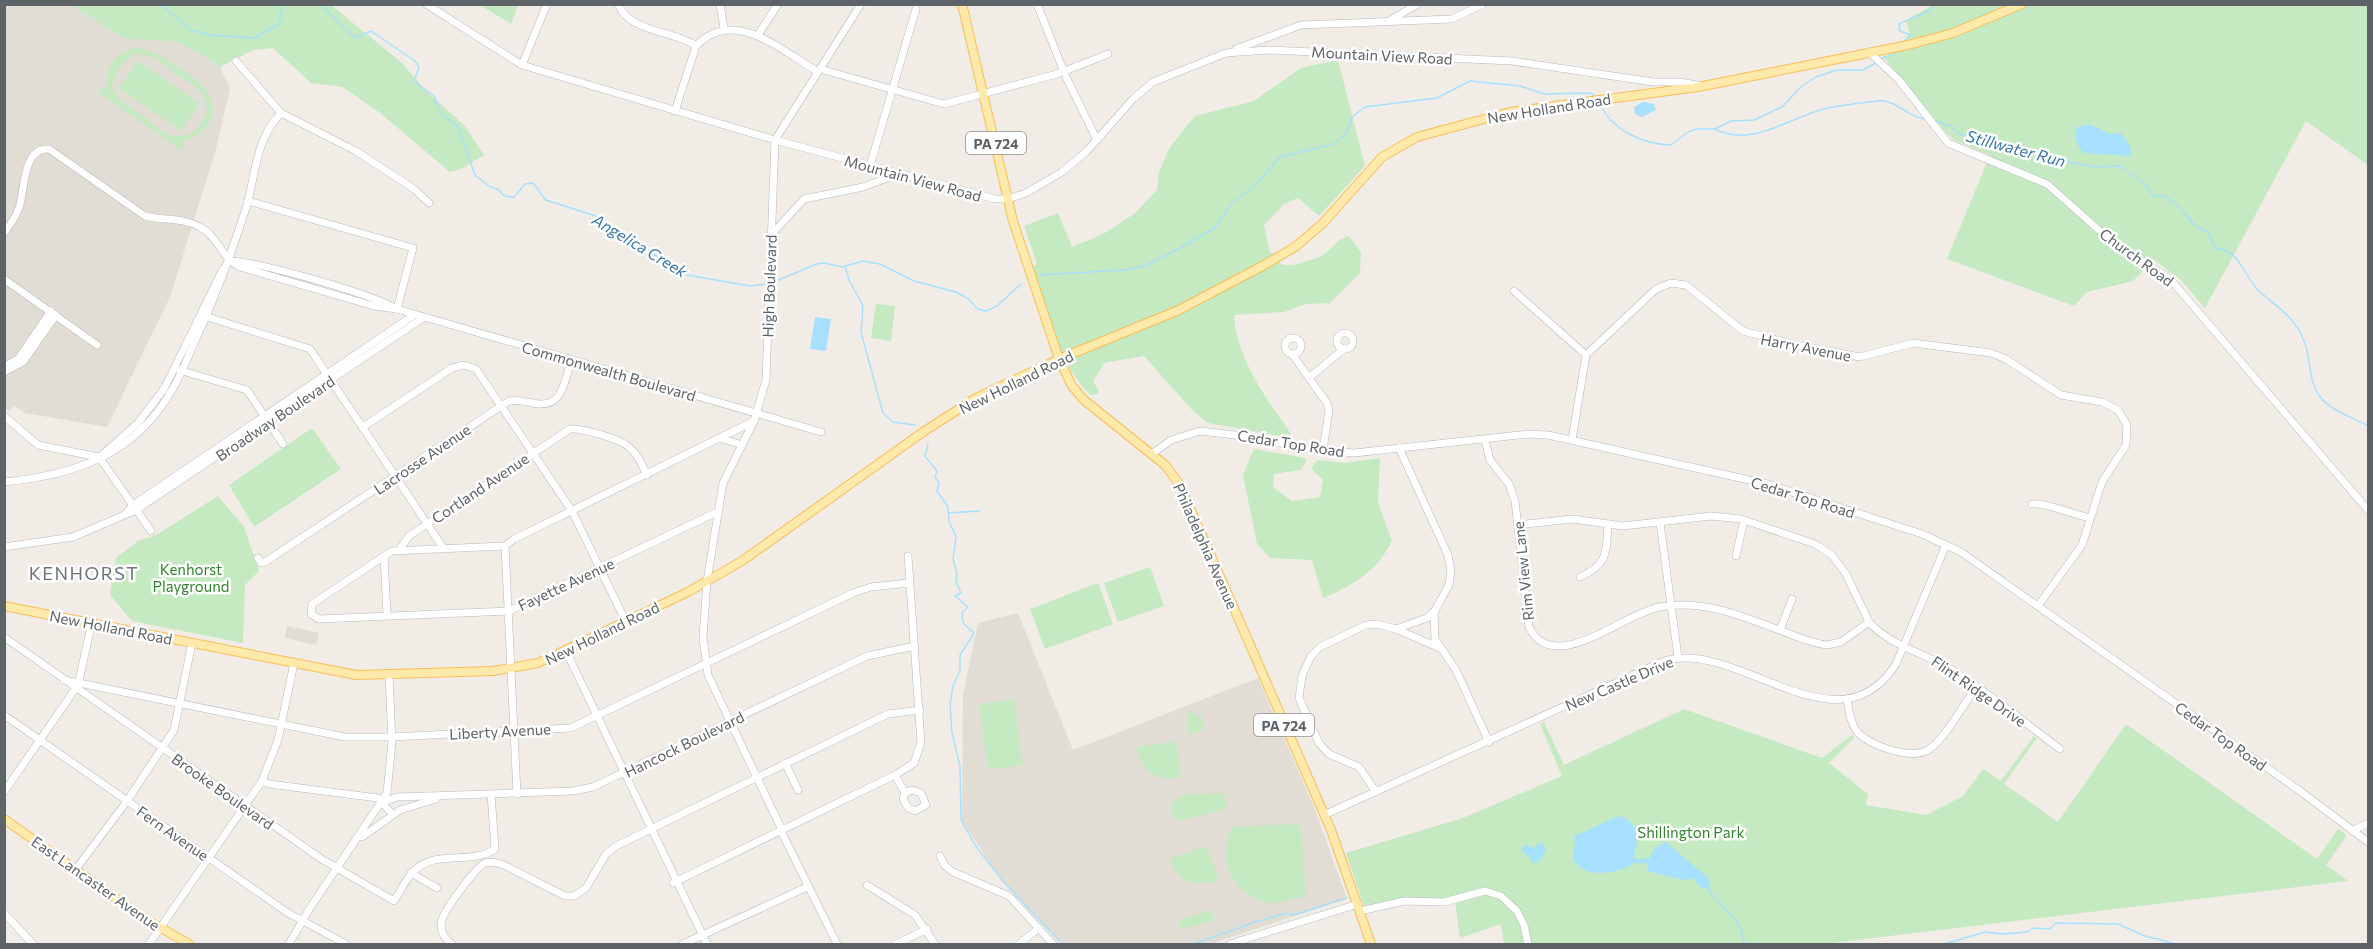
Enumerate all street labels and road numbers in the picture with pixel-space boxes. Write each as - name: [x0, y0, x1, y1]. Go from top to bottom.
- street label: Mountain View Road: [1311, 42, 1453, 68]
- street label: New Holland Road: [1486, 89, 1612, 127]
- road number: PA 724: [966, 132, 1026, 154]
- street label: Mountain View Road: [842, 151, 984, 205]
- street label: Church Road: [2097, 224, 2177, 290]
- street label: High Boulevard: [758, 234, 780, 338]
- street label: Harry Avenue: [1759, 329, 1853, 365]
- street label: Commonwealth Boulevard: [520, 338, 698, 404]
- street label: New Holland Road: [956, 347, 1076, 417]
- street label: Broadway Boulevard: [212, 372, 338, 464]
- street label: Lacrosse Avenue: [370, 420, 474, 498]
- street label: Cedar Top Road: [1236, 426, 1346, 460]
- street label: Cortland Avenue: [428, 449, 532, 527]
- street label: Cedar Top Road: [1749, 473, 1857, 521]
- street label: Philadelphia Avenue: [1170, 480, 1242, 612]
- street label: Rim View Lane: [1509, 520, 1537, 621]
- street label: Fayette Avenue: [515, 554, 617, 614]
- street label: New Holland Road: [542, 598, 662, 668]
- street label: New Holland Road: [48, 606, 174, 648]
- street label: New Castle Drive: [1562, 652, 1676, 714]
- street label: Flint Ridge Drive: [1928, 652, 2030, 730]
- street label: Cedar Top Road: [2172, 698, 2270, 774]
- street label: Hancock Boulevard: [621, 707, 747, 781]
- road number: PA 724: [1254, 714, 1314, 736]
- street label: Liberty Avenue: [449, 719, 551, 743]
- street label: Brooke Boulevard: [169, 749, 277, 833]
- street label: Fern Avenue: [134, 802, 212, 864]
- street label: East Lancaster Avenue: [28, 832, 164, 934]

